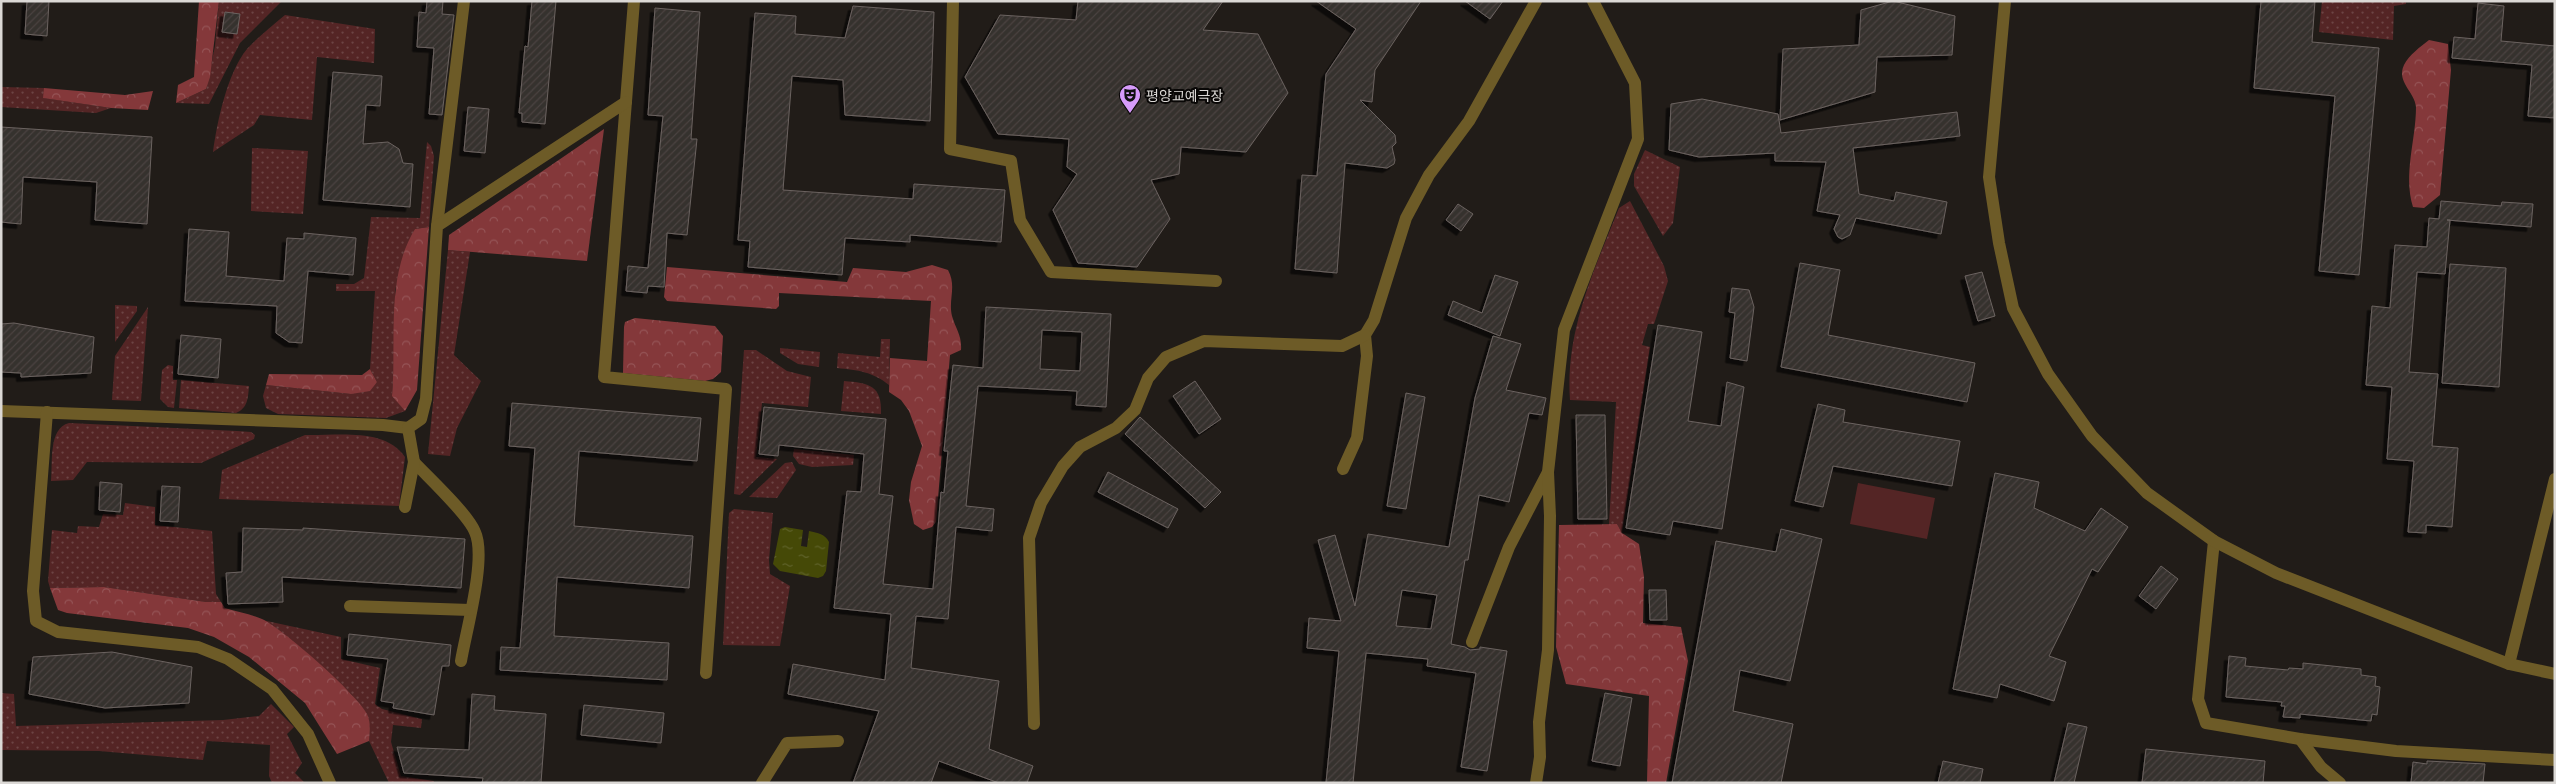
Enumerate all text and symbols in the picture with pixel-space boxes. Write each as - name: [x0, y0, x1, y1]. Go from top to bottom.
- theatre icon: 평양교예극장: [1118, 83, 1142, 114]
- place label: 평양교예극장: [1146, 86, 1223, 105]

